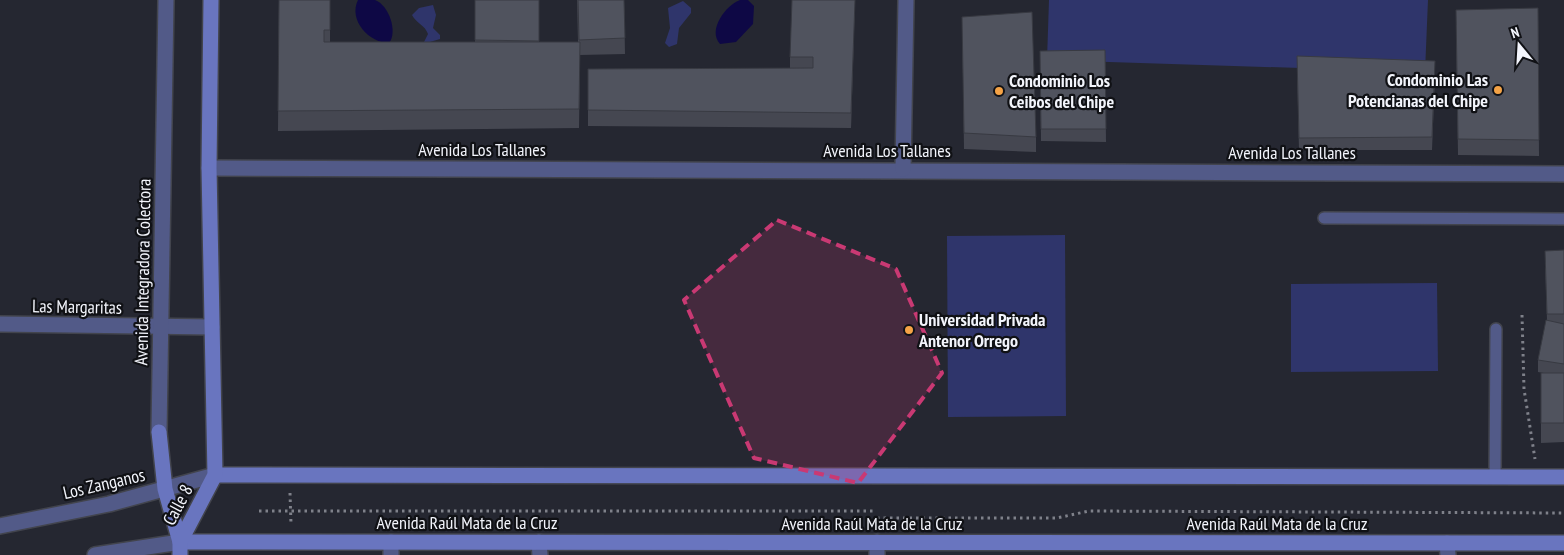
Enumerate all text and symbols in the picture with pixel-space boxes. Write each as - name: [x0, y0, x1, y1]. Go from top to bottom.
- north arrow: [1494, 20, 1544, 70]
- text: N: [1509, 23, 1521, 42]
- place label: Condominio Las Potencianas del Chipe: [1348, 68, 1488, 112]
- place label: Condominio Los Ceibos del Chipe: [1009, 69, 1114, 113]
- marker: Condominio Las Potencianas del Chipe: [1492, 84, 1504, 96]
- marker: Condominio Los Ceibos del Chipe: [993, 85, 1005, 97]
- street label: Avenida Los Tallanes: [418, 138, 546, 161]
- street label: Avenida Los Tallanes: [823, 139, 951, 162]
- street label: Avenida Los Tallanes: [1228, 141, 1356, 164]
- street label: Avenida Integradora Colectora: [129, 178, 156, 366]
- street label: Las Margaritas: [32, 294, 122, 319]
- place label: Universidad Privada Antenor Orrego: [918, 308, 1046, 352]
- marker: Universidad Privada Antenor Orrego: [903, 324, 915, 336]
- street label: Los Zanganos: [61, 463, 147, 504]
- street label: Calle 8: [157, 480, 198, 529]
- street label: Avenida Raúl Mata de la Cruz: [377, 511, 557, 534]
- street label: Avenida Raúl Mata de la Cruz: [782, 512, 962, 535]
- street label: Avenida Raúl Mata de la Cruz: [1187, 512, 1367, 535]

